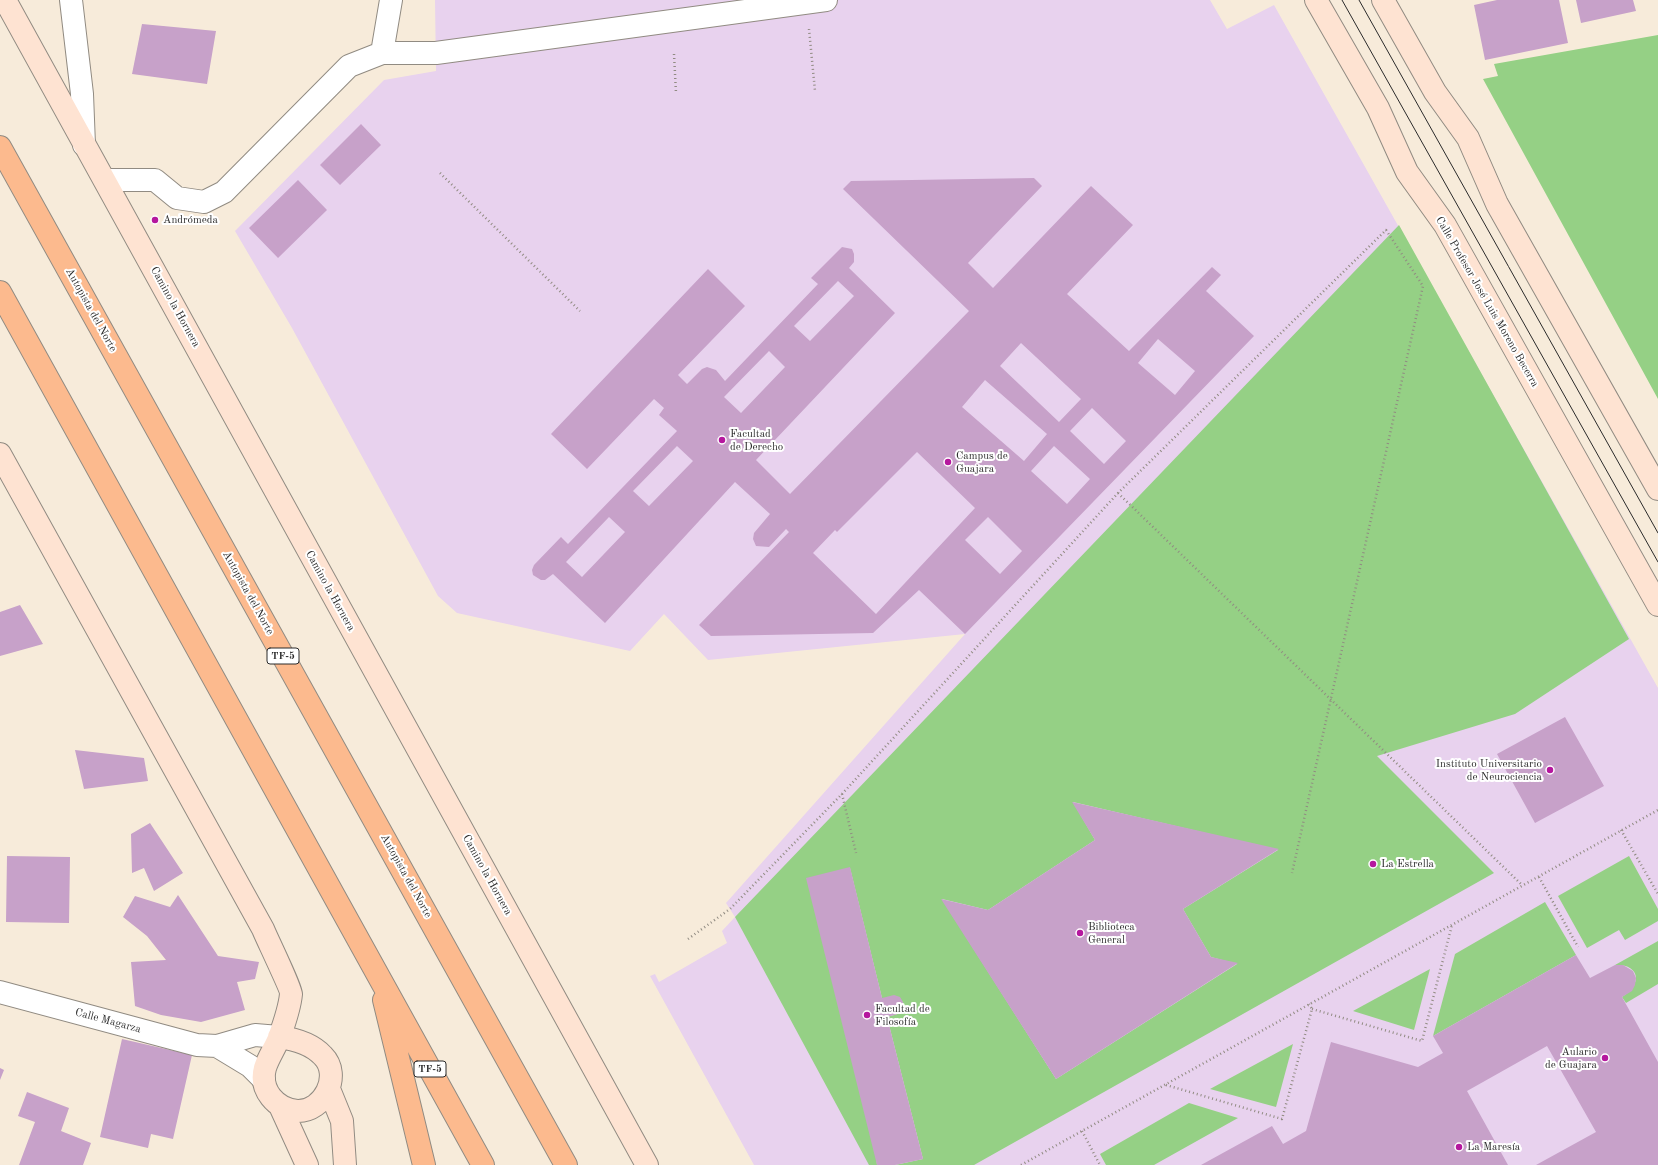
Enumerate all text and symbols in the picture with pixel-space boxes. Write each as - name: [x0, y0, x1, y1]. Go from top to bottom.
- place label: Andrómeda: [163, 213, 218, 227]
- street label: Calle Profesor José Luis Moreno Becerra: [1433, 214, 1541, 390]
- marker: Andrómeda: [150, 215, 160, 225]
- street label: Camino la Hornera: [147, 264, 203, 350]
- street label: Autopista del Norte: [63, 266, 119, 354]
- place label: Facultad de Derecho: [730, 427, 783, 453]
- marker: Facultad de Derecho: [717, 435, 727, 445]
- place label: Campus de Guajara: [956, 449, 1008, 475]
- marker: Campus de Guajara: [943, 457, 953, 467]
- street label: Camino la Hornera: [302, 548, 358, 634]
- street label: Autopista del Norte: [220, 549, 276, 637]
- road number: TF-5: [267, 648, 299, 664]
- place label: Instituto Universitario de Neurociencia: [1436, 757, 1542, 783]
- marker: Instituto Universitario de Neurociencia: [1545, 765, 1555, 775]
- street label: Autopista del Norte: [378, 832, 434, 920]
- street label: Camino la Hornera: [459, 832, 515, 918]
- place label: La Estrella: [1381, 857, 1434, 871]
- marker: La Estrella: [1368, 859, 1378, 869]
- place label: Biblioteca General: [1088, 920, 1135, 946]
- marker: Biblioteca General: [1075, 928, 1085, 938]
- place label: Facultad de Filosofía: [875, 1002, 930, 1028]
- street label: Calle Magarza: [74, 1006, 142, 1036]
- marker: Facultad de Filosofía: [862, 1010, 872, 1020]
- place label: Aulario de Guajara: [1545, 1045, 1597, 1071]
- marker: Aulario de Guajara: [1600, 1053, 1610, 1063]
- road number: TF-5: [414, 1061, 446, 1077]
- place label: La Maresía: [1467, 1140, 1520, 1154]
- marker: La Maresía: [1454, 1142, 1464, 1152]

